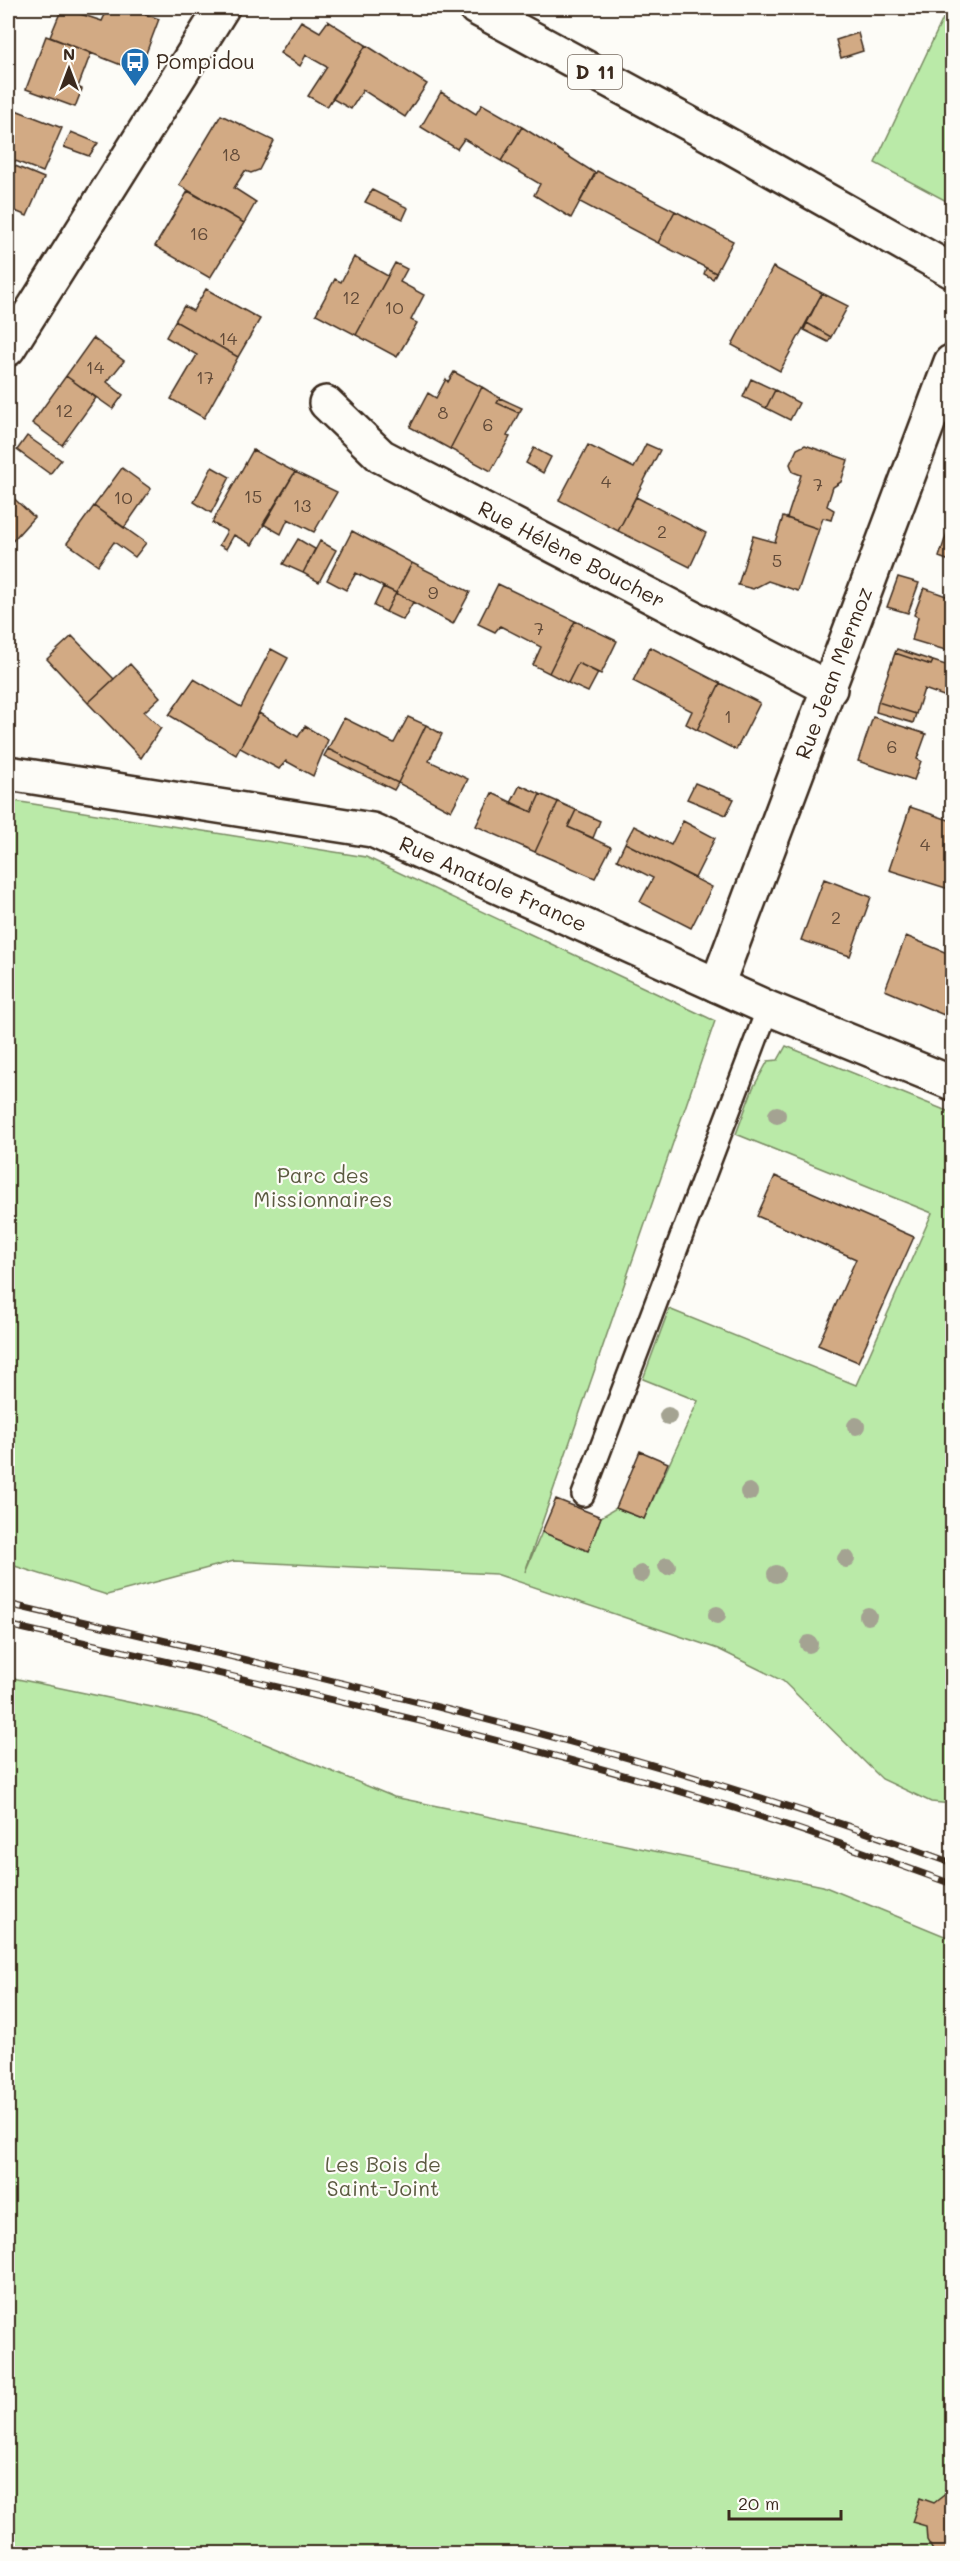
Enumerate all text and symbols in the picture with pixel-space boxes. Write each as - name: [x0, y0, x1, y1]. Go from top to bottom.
- north arrow: [39, 39, 99, 99]
- text: N: [63, 43, 75, 64]
- bus stop icon: Pompidou: [119, 46, 151, 88]
- place label: Pompidou: [156, 47, 255, 74]
- road number: D 11: [568, 55, 622, 89]
- house number: 18: [222, 142, 241, 166]
- house number: 16: [190, 221, 208, 245]
- house number: 12: [342, 285, 360, 309]
- house number: 10: [384, 295, 404, 319]
- house number: 14: [219, 326, 238, 350]
- house number: 14: [86, 355, 105, 379]
- house number: 17: [196, 365, 214, 389]
- house number: 12: [55, 398, 73, 422]
- house number: 8: [438, 400, 449, 424]
- house number: 6: [483, 412, 493, 436]
- house number: 4: [601, 469, 612, 493]
- house number: 7: [813, 472, 823, 496]
- house number: 15: [244, 484, 262, 508]
- house number: 10: [113, 485, 133, 509]
- house number: 13: [293, 493, 311, 517]
- street label: Rue Hélène Boucher: [474, 494, 670, 613]
- house number: 2: [657, 519, 667, 543]
- house number: 5: [772, 548, 782, 572]
- house number: 9: [428, 580, 439, 604]
- street label: Rue Jean Mermoz: [788, 583, 877, 763]
- house number: 7: [534, 616, 544, 640]
- house number: 1: [724, 704, 732, 728]
- house number: 6: [887, 734, 897, 758]
- street label: Rue Anatole France: [395, 829, 592, 937]
- house number: 4: [920, 832, 931, 856]
- house number: 2: [831, 905, 841, 929]
- park label: Parc des Missionnaires: [254, 1161, 392, 1212]
- park label: Les Bois de Saint-Joint: [325, 2150, 441, 2201]
- scale bar: [729, 2483, 842, 2521]
- text: 20 m: [738, 2491, 779, 2515]

